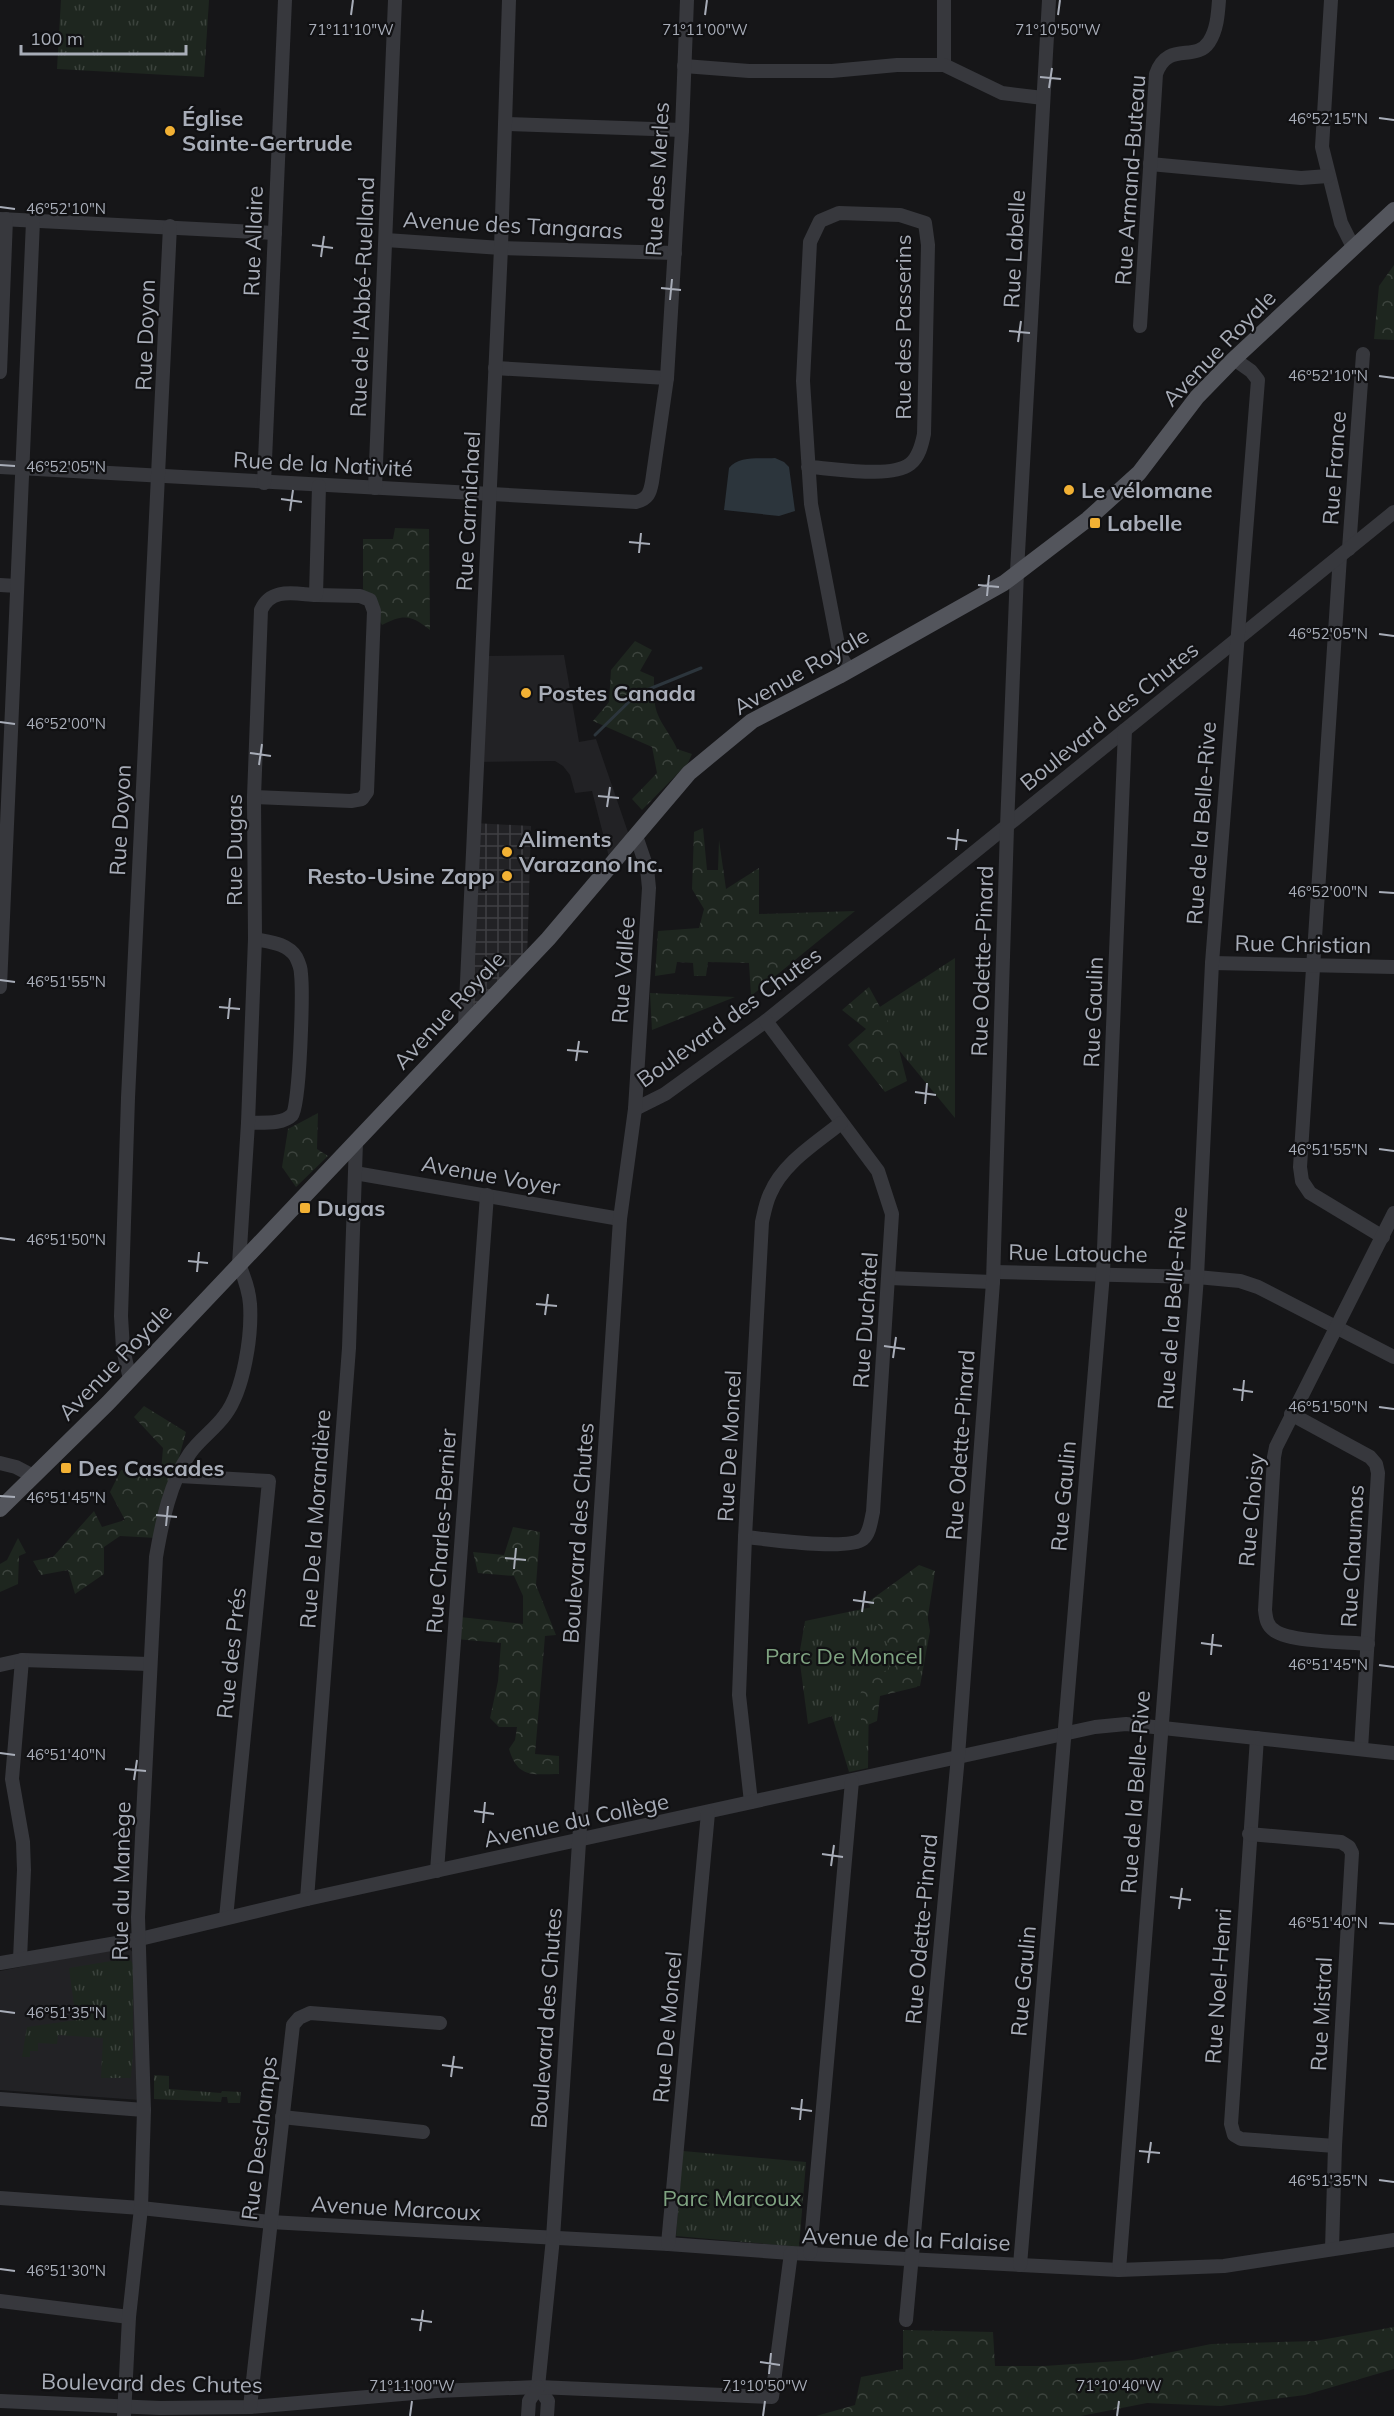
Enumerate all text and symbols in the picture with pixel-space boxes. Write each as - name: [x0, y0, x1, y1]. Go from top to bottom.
- scale bar: [21, 18, 186, 56]
- text: 71°11'10"W: [308, 20, 394, 39]
- text: 71°11'00"W: [662, 20, 748, 39]
- text: 71°10'50"W: [1015, 20, 1101, 39]
- text: 100 m: [30, 27, 83, 50]
- street label: Rue Armand-Buteau: [1109, 74, 1151, 286]
- street label: Rue des Merles: [639, 101, 675, 257]
- place label: Église Sainte-Gertrude: [182, 104, 352, 157]
- text: 46°52'15"N: [1288, 109, 1368, 128]
- marker: Église Sainte-Gertrude: [163, 124, 177, 138]
- street label: Rue de l'Abbé-Ruelland: [344, 176, 380, 418]
- street label: Rue Allaire: [237, 185, 269, 297]
- street label: Rue Labelle: [997, 189, 1031, 309]
- text: 46°52'10"N: [26, 199, 106, 218]
- street label: Avenue des Tangaras: [402, 205, 624, 245]
- street label: Rue des Passerins: [889, 234, 917, 420]
- street label: Rue Doyon: [129, 279, 161, 391]
- street label: Avenue Royale: [1156, 284, 1282, 412]
- text: 46°52'10"N: [1288, 366, 1368, 385]
- street label: Rue France: [1316, 410, 1352, 526]
- street label: Rue Carmichael: [450, 430, 486, 592]
- street label: Rue de la Nativité: [233, 445, 413, 483]
- text: 46°52'05"N: [26, 457, 106, 476]
- place label: Le vélomane: [1081, 476, 1213, 504]
- marker: Le vélomane: [1062, 483, 1076, 497]
- place label: Labelle: [1107, 509, 1182, 537]
- marker: Labelle: [1088, 516, 1102, 530]
- street label: Avenue Royale: [728, 621, 874, 721]
- text: 46°52'05"N: [1288, 624, 1368, 643]
- street label: Boulevard des Chutes: [1014, 635, 1204, 797]
- place label: Postes Canada: [538, 679, 696, 707]
- marker: Postes Canada: [519, 686, 533, 700]
- text: 46°52'00"N: [26, 714, 106, 733]
- street label: Rue de la Belle-Rive: [1180, 720, 1222, 926]
- street label: Rue Doyon: [103, 764, 137, 876]
- street label: Rue Dugas: [220, 794, 248, 906]
- place label: Aliments Varazano Inc.: [518, 825, 663, 878]
- marker: Aliments Varazano Inc.: [500, 845, 514, 859]
- place label: Resto-Usine Zapp: [307, 862, 495, 890]
- street label: Rue Odette-Pinard: [965, 865, 999, 1057]
- marker: Resto-Usine Zapp: [500, 869, 514, 883]
- text: 46°52'00"N: [1288, 882, 1368, 901]
- street label: Rue Vallée: [605, 915, 641, 1025]
- street label: Rue Christian: [1234, 929, 1372, 959]
- street label: Boulevard des Chutes: [631, 941, 827, 1093]
- street label: Avenue Royale: [387, 945, 511, 1075]
- street label: Rue Gaulin: [1077, 956, 1109, 1068]
- text: 46°51'55"N: [26, 972, 106, 991]
- text: 46°51'55"N: [1288, 1140, 1368, 1159]
- street label: Avenue Voyer: [419, 1149, 563, 1201]
- place label: Dugas: [317, 1194, 385, 1222]
- marker: Dugas: [298, 1201, 312, 1215]
- street label: Rue de la Belle-Rive: [1151, 1205, 1193, 1411]
- text: 46°51'50"N: [26, 1230, 106, 1249]
- street label: Rue Latouche: [1008, 1238, 1148, 1268]
- street label: Rue Duchâtel: [846, 1251, 884, 1389]
- street label: Avenue Royale: [52, 1298, 178, 1426]
- street label: Rue Odette-Pinard: [939, 1349, 981, 1541]
- street label: Rue De Moncel: [711, 1369, 747, 1523]
- text: 46°51'50"N: [1288, 1397, 1368, 1416]
- street label: Rue De la Morandière: [293, 1409, 337, 1629]
- street label: Boulevard des Chutes: [556, 1421, 600, 1645]
- street label: Rue Charles-Bernier: [420, 1428, 462, 1634]
- street label: Rue Gaulin: [1044, 1440, 1082, 1552]
- street label: Rue Choisy: [1232, 1452, 1270, 1568]
- place label: Des Cascades: [78, 1454, 225, 1482]
- marker: Des Cascades: [59, 1461, 73, 1475]
- street label: Rue Chaumas: [1334, 1484, 1370, 1628]
- text: 46°51'45"N: [26, 1488, 106, 1507]
- street label: Rue des Prés: [210, 1586, 252, 1720]
- park label: Parc De Moncel: [765, 1642, 923, 1670]
- text: 46°51'45"N: [1288, 1655, 1368, 1674]
- street label: Rue de la Belle-Rive: [1114, 1689, 1156, 1895]
- text: 46°51'40"N: [26, 1745, 106, 1764]
- street label: Avenue du Collège: [481, 1787, 671, 1853]
- street label: Rue du Manège: [106, 1801, 136, 1961]
- street label: Rue Odette-Pinard: [899, 1833, 943, 2025]
- street label: Boulevard des Chutes: [524, 1906, 568, 2130]
- street label: Rue Noel-Henri: [1199, 1907, 1237, 2065]
- text: 46°51'40"N: [1288, 1913, 1368, 1932]
- street label: Rue Gaulin: [1004, 1925, 1042, 2037]
- street label: Rue De Moncel: [646, 1950, 688, 2104]
- street label: Rue Mistral: [1304, 1956, 1338, 2072]
- text: 46°51'35"N: [26, 2003, 106, 2022]
- street label: Rue Deschamps: [235, 2054, 283, 2222]
- text: 46°51'35"N: [1288, 2171, 1368, 2190]
- park label: Parc Marcoux: [662, 2184, 802, 2212]
- street label: Avenue Marcoux: [310, 2190, 482, 2226]
- street label: Avenue de la Falaise: [801, 2221, 1011, 2257]
- text: 46°51'30"N: [26, 2261, 106, 2280]
- street label: Boulevard des Chutes: [41, 2367, 263, 2399]
- text: 71°11'00"W: [369, 2376, 455, 2395]
- text: 71°10'50"W: [722, 2376, 808, 2395]
- text: 71°10'40"W: [1076, 2376, 1162, 2395]

